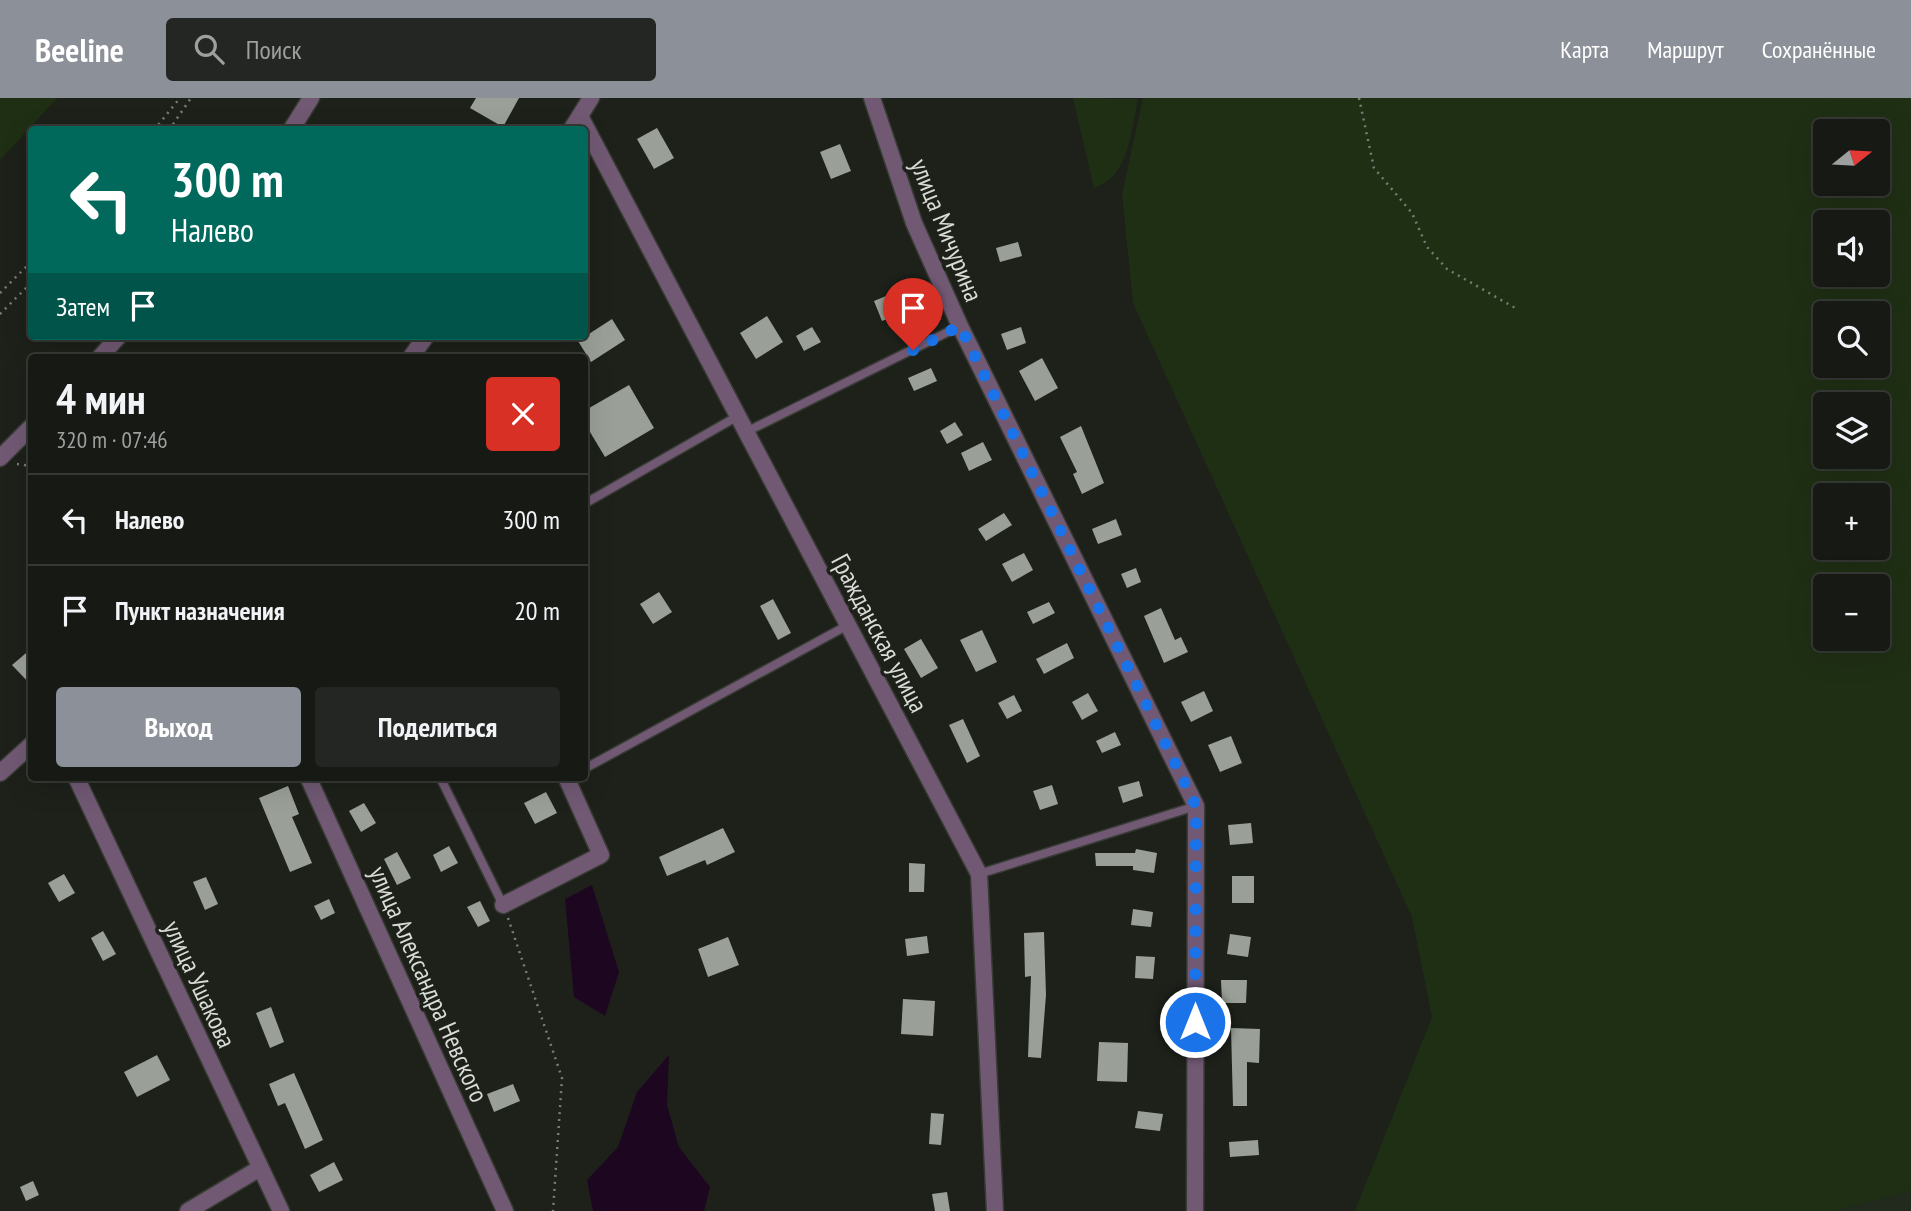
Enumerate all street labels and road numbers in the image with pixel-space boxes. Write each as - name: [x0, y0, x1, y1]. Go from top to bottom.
- street label: улица Мичурина: [903, 154, 991, 306]
- street label: Гражданская улица: [824, 548, 936, 718]
- street label: улица Александра Невского: [362, 861, 496, 1107]
- street label: улица Ушакова: [156, 915, 244, 1053]

